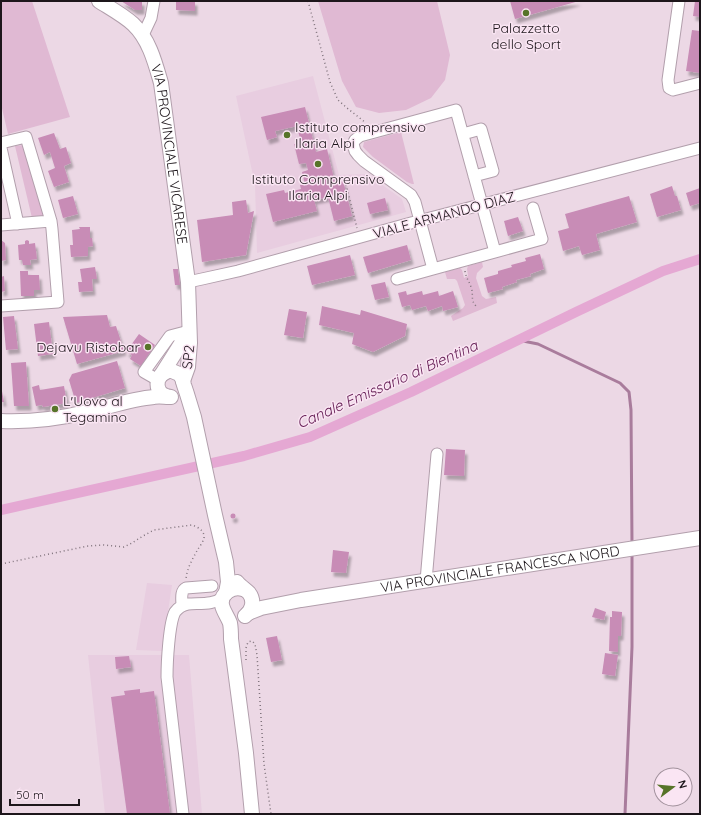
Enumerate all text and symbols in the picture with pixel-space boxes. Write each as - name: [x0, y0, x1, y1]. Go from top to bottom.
- marker: Palazzetto dello Sport: [521, 8, 531, 18]
- place label: Palazzetto dello Sport: [491, 19, 561, 53]
- street label: VIA PROVINCIALE VICARESE: [147, 62, 192, 246]
- place label: Istituto comprensivo Ilaria Alpi: [295, 118, 426, 152]
- marker: Istituto comprensivo Ilaria Alpi: [282, 130, 292, 140]
- marker: Istituto Comprensivo Ilaria Alpi: [313, 159, 323, 169]
- place label: Istituto Comprensivo Ilaria Alpi: [252, 170, 384, 204]
- street label: VIALE ARMANDO DIAZ: [371, 187, 517, 243]
- water label: Canale Emissario di Bientina: [294, 335, 481, 433]
- place label: Dejavu Ristobar: [36, 338, 141, 356]
- marker: Dejavu Ristobar: [143, 342, 153, 352]
- street label: SP2: [178, 344, 198, 370]
- place label: L'Uovo al Tegamino: [63, 392, 127, 426]
- marker: L'Uovo al Tegamino: [50, 404, 60, 414]
- street label: VIA PROVINCIALE FRANCESCA NORD: [379, 542, 621, 597]
- north arrow: [653, 767, 693, 807]
- text: N: [675, 778, 690, 790]
- scale bar: [10, 781, 79, 807]
- text: 50 m: [16, 787, 44, 802]

